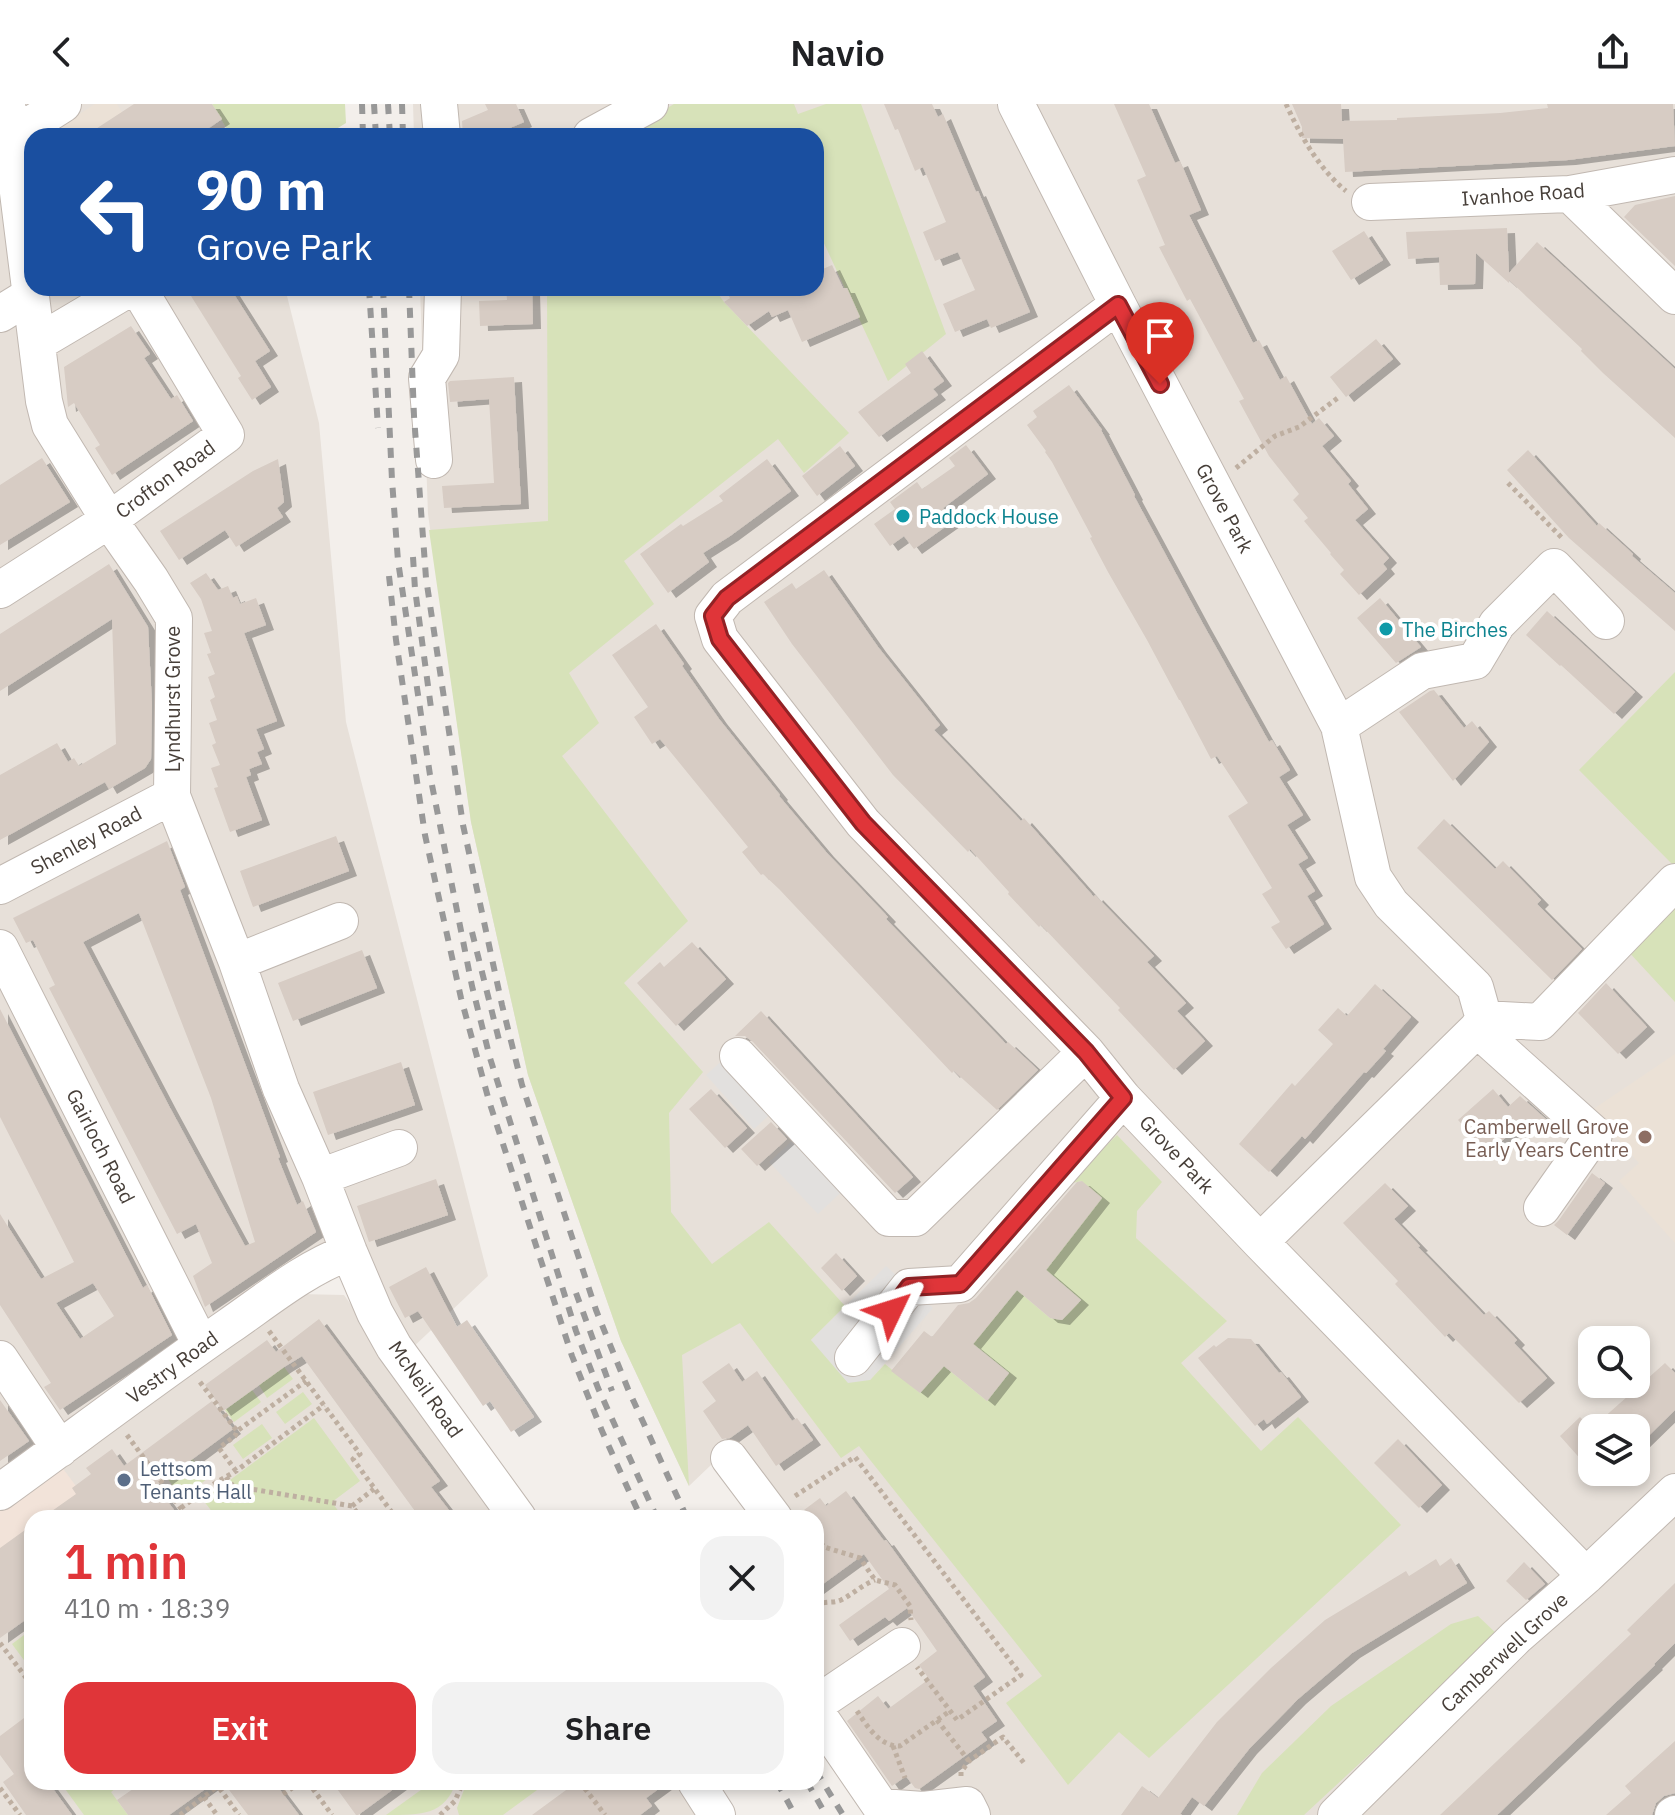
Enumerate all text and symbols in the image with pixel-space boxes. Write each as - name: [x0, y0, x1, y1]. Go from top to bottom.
- text: Navio: [790, 29, 885, 76]
- icon: back: [40, 30, 84, 74]
- icon: share: [1591, 30, 1635, 74]
- text: 90 m: [196, 153, 326, 225]
- icon: left: [64, 160, 168, 264]
- street label: Ivanhoe Road: [1460, 176, 1586, 212]
- text: Grove Park: [196, 223, 372, 270]
- pin: [1126, 302, 1194, 384]
- icon: arrive: [1138, 314, 1182, 358]
- street label: Crofton Road: [110, 434, 220, 524]
- street label: Grove Park: [1190, 458, 1260, 558]
- place label: Paddock House: [919, 503, 1059, 530]
- marker: Paddock House: [894, 507, 912, 525]
- place label: The Birches: [1402, 616, 1508, 643]
- marker: The Birches: [1377, 620, 1395, 638]
- street label: Lyndhurst Grove: [159, 626, 186, 772]
- street label: Shenley Road: [26, 799, 146, 881]
- street label: Gairloch Road: [60, 1084, 142, 1208]
- street label: Grove Park: [1134, 1109, 1221, 1199]
- place label: Camberwell Grove Early Years Centre: [1464, 1113, 1629, 1163]
- marker: Camberwell Grove Early Years Centre: [1636, 1128, 1654, 1146]
- position arrow: [849, 1269, 933, 1353]
- street label: Vestry Road: [121, 1325, 223, 1409]
- map controls: [1578, 1326, 1650, 1486]
- button: search: [1578, 1326, 1650, 1398]
- street label: McNeil Road: [383, 1335, 469, 1443]
- button: layers: [1578, 1414, 1650, 1486]
- place label: Lettsom Tenants Hall: [140, 1455, 252, 1505]
- marker: Lettsom Tenants Hall: [115, 1471, 133, 1489]
- text: 1 min: [64, 1530, 188, 1592]
- button: close: [700, 1536, 784, 1620]
- street label: Camberwell Grove: [1434, 1586, 1574, 1718]
- text: 410 m · 18:39: [64, 1591, 230, 1625]
- button: Exit: [64, 1682, 416, 1774]
- button: Share: [432, 1682, 784, 1774]

